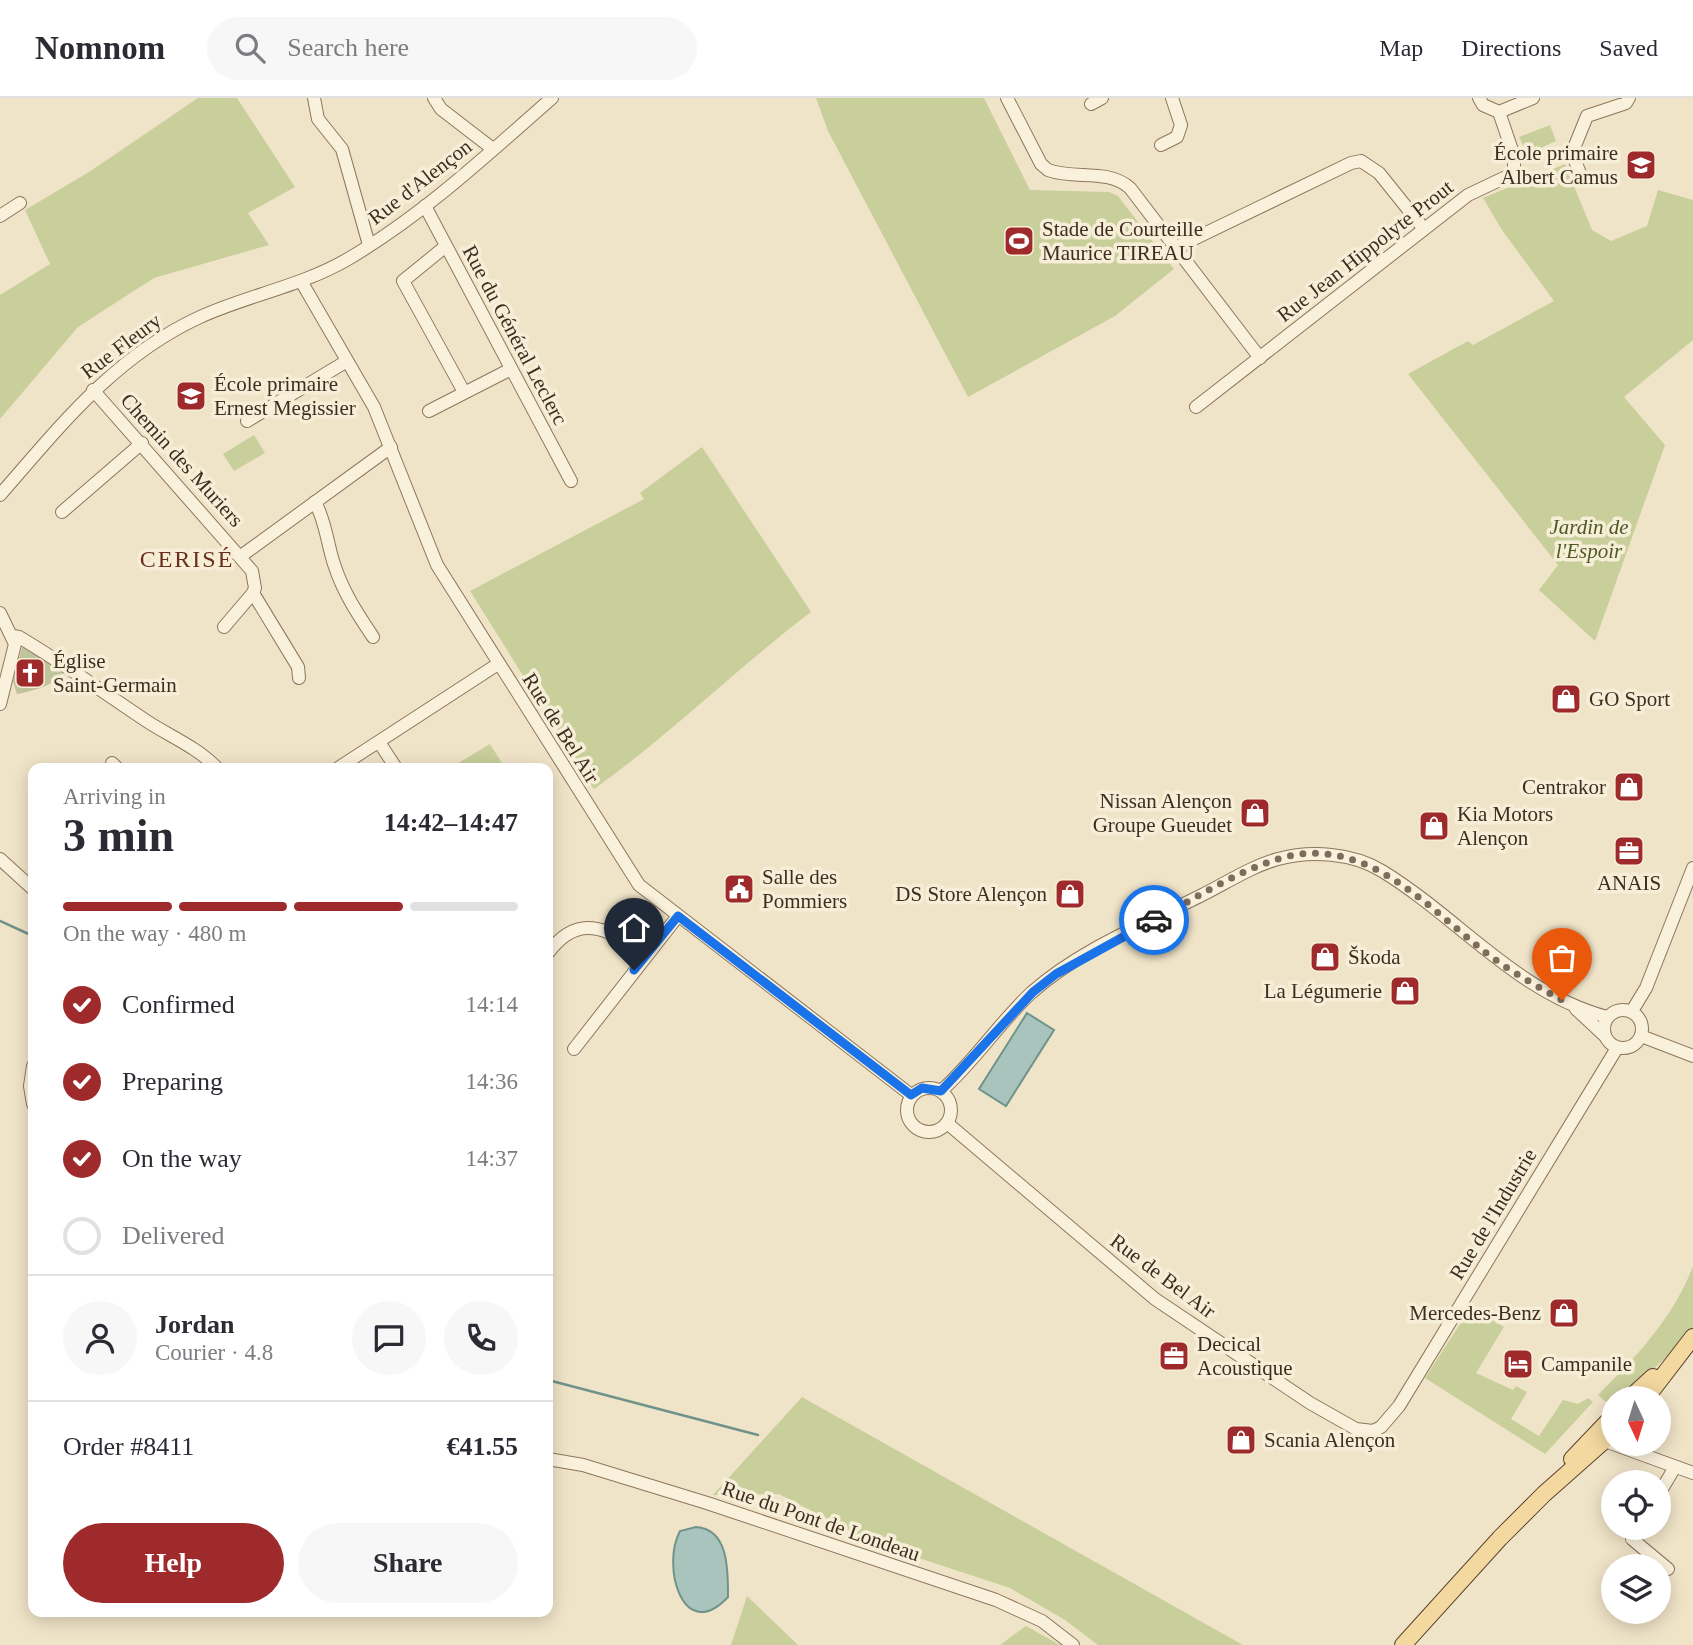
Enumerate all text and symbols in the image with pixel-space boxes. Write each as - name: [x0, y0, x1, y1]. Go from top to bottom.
- search box: [207, 17, 697, 80]
- icon: search: [231, 29, 269, 67]
- text: Nomnom: [35, 30, 165, 66]
- text: Search here: [287, 33, 409, 62]
- text: Map: [1379, 35, 1423, 61]
- text: Directions: [1461, 35, 1561, 61]
- text: Saved: [1599, 35, 1658, 61]
- street label: Rue d'Alençon: [364, 134, 477, 230]
- place label: École primaire Albert Camus: [1494, 141, 1618, 189]
- school or university icon: École primaire Albert Camus: [1624, 148, 1658, 182]
- street label: Rue Jean Hippolyte Prout: [1272, 175, 1458, 327]
- place label: Stade de Courteille Maurice TIREAU: [1042, 217, 1203, 265]
- sports icon: Stade de Courteille Maurice TIREAU: [1002, 224, 1036, 258]
- street label: Rue du Général Leclerc: [457, 241, 573, 429]
- street label: Rue Fleury: [76, 308, 166, 384]
- place label: École primaire Ernest Megissier: [214, 372, 356, 420]
- school or university icon: École primaire Ernest Megissier: [174, 379, 208, 413]
- street label: Chemin des Muriers: [116, 388, 248, 532]
- park label: Jardin de l'Espoir: [1549, 515, 1629, 563]
- district label: CERISÉ: [140, 546, 234, 572]
- place label: Église Saint-Germain: [53, 649, 177, 697]
- church icon: Église Saint-Germain: [13, 656, 47, 690]
- street label: Rue de Bel Air: [518, 668, 604, 788]
- shop icon: GO Sport: [1549, 682, 1583, 716]
- place label: GO Sport: [1589, 687, 1670, 711]
- shop icon: Centrakor: [1612, 770, 1646, 804]
- place label: Centrakor: [1522, 775, 1606, 799]
- text: Arriving in: [63, 784, 166, 809]
- place label: Nissan Alençon Groupe Gueudet: [1093, 789, 1232, 837]
- shop icon: Nissan Alençon Groupe Gueudet: [1238, 796, 1272, 830]
- place label: Kia Motors Alençon: [1457, 802, 1553, 850]
- text: 14:42–14:47: [384, 808, 518, 837]
- shop icon: Kia Motors Alençon: [1417, 809, 1451, 843]
- text: 3 min: [63, 810, 174, 861]
- office icon: ANAIS: [1612, 834, 1646, 868]
- place label: Salle des Pommiers: [762, 865, 847, 913]
- place label: ANAIS: [1597, 871, 1661, 895]
- public building icon: Salle des Pommiers: [722, 872, 756, 906]
- shop icon: DS Store Alençon: [1053, 877, 1087, 911]
- place label: DS Store Alençon: [895, 882, 1047, 906]
- courier: [1119, 885, 1189, 955]
- pin: [604, 898, 664, 970]
- icon: car: [1135, 901, 1173, 939]
- icon: home: [615, 909, 653, 947]
- text: On the way · 480 m: [63, 921, 246, 946]
- pin: [1532, 928, 1592, 1000]
- icon: bag: [1543, 939, 1581, 977]
- shop icon: Škoda: [1308, 940, 1342, 974]
- place label: Škoda: [1348, 945, 1401, 969]
- shop icon: La Légumerie: [1388, 974, 1422, 1008]
- place label: La Légumerie: [1264, 979, 1382, 1003]
- icon: check: [63, 986, 101, 1024]
- text: Confirmed: [122, 990, 235, 1019]
- text: 14:14: [466, 992, 518, 1017]
- icon: check: [63, 1063, 101, 1101]
- text: Preparing: [122, 1067, 223, 1096]
- text: 14:36: [466, 1069, 518, 1094]
- icon: check: [63, 1140, 101, 1178]
- text: On the way: [122, 1144, 242, 1173]
- street label: Rue de l'Industrie: [1444, 1144, 1542, 1284]
- text: 14:37: [466, 1146, 518, 1171]
- text: Delivered: [122, 1221, 225, 1250]
- street label: Rue de Bel Air: [1106, 1229, 1220, 1323]
- shop icon: Mercedes-Benz: [1547, 1296, 1581, 1330]
- button: person: [63, 1301, 137, 1375]
- button: chat: [352, 1301, 426, 1375]
- button: phone: [444, 1301, 518, 1375]
- place label: Mercedes-Benz: [1409, 1301, 1541, 1325]
- text: Jordan: [155, 1310, 234, 1339]
- place label: Decical Acoustique: [1197, 1332, 1293, 1380]
- office icon: Decical Acoustique: [1157, 1339, 1191, 1373]
- text: Courier · 4.8: [155, 1340, 273, 1365]
- hotel icon: Campanile: [1501, 1347, 1535, 1381]
- place label: Campanile: [1541, 1352, 1632, 1376]
- north arrow: [1601, 1386, 1671, 1456]
- map controls: [1601, 1386, 1671, 1624]
- shop icon: Scania Alençon: [1224, 1423, 1258, 1457]
- place label: Scania Alençon: [1264, 1428, 1396, 1452]
- text: Order #8411: [63, 1432, 194, 1461]
- text: €41.55: [447, 1432, 518, 1461]
- button: locate: [1601, 1470, 1671, 1540]
- street label: Rue du Pont de Londeau: [719, 1476, 924, 1566]
- button: Help: [63, 1523, 284, 1603]
- button: Share: [298, 1523, 518, 1603]
- button: layers: [1601, 1554, 1671, 1624]

